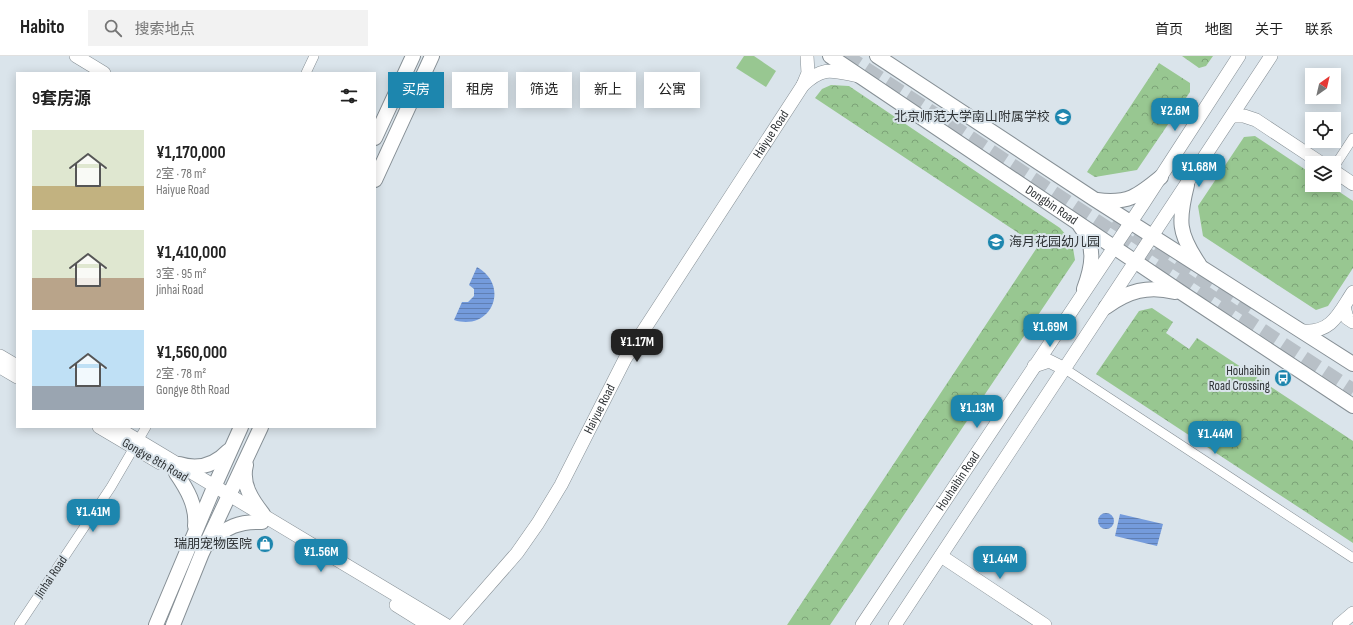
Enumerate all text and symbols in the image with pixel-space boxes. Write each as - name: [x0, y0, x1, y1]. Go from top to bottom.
- search box: [88, 10, 368, 46]
- text: Habito: [20, 16, 64, 39]
- icon: search: [102, 17, 124, 39]
- text: 搜索地点: [134, 20, 194, 39]
- text: 首页: [1155, 21, 1183, 38]
- text: 地图: [1205, 21, 1233, 38]
- text: 关于: [1255, 21, 1283, 38]
- text: 联系: [1305, 21, 1333, 38]
- north arrow: [1305, 68, 1341, 104]
- map controls: [1305, 68, 1341, 192]
- chip: 买房: [388, 72, 444, 108]
- chip: 租房: [452, 72, 508, 108]
- chip: 筛选: [516, 72, 572, 108]
- chip: 新上: [580, 72, 636, 108]
- chip: 公寓: [644, 72, 700, 108]
- icon: filters: [338, 85, 360, 107]
- text: 9套房源: [32, 89, 91, 109]
- pin: ¥2.6M: [1147, 98, 1203, 132]
- text: ¥2.6M: [1160, 103, 1190, 119]
- street label: Haiyue Road: [750, 107, 792, 161]
- school or university icon: 北京师范大学南山附属学校: [1053, 107, 1073, 127]
- place label: 北京师范大学南山附属学校: [894, 109, 1050, 125]
- button: locate: [1305, 112, 1341, 148]
- text: ¥1,170,000: [156, 143, 226, 163]
- icon: home: [64, 146, 112, 194]
- pin: ¥1.68M: [1166, 154, 1232, 188]
- button: layers: [1305, 156, 1341, 192]
- text: ¥1.68M: [1181, 159, 1217, 175]
- text: 2室 · 78 m²: [156, 166, 206, 182]
- text: Haiyue Road: [156, 182, 209, 198]
- street label: Dongbin Road: [1022, 182, 1081, 228]
- school or university icon: 海月花园幼儿园: [986, 232, 1006, 252]
- place label: 海月花园幼儿园: [1009, 234, 1100, 250]
- text: ¥1,410,000: [156, 243, 226, 263]
- icon: home: [64, 246, 112, 294]
- text: 3室 · 95 m²: [156, 266, 207, 282]
- text: Jinhai Road: [156, 282, 203, 298]
- pin: ¥1.69M: [1017, 314, 1083, 348]
- text: ¥1.69M: [1032, 319, 1068, 335]
- pin: ¥1.17M: [604, 329, 670, 363]
- text: ¥1.17M: [620, 334, 654, 350]
- text: ¥1,560,000: [156, 343, 227, 363]
- icon: home: [64, 346, 112, 394]
- place label: Houhaibin Road Crossing: [1209, 363, 1270, 394]
- text: 2室 · 78 m²: [156, 366, 206, 382]
- bus stop icon: Houhaibin Road Crossing: [1273, 368, 1293, 388]
- street label: Haiyue Road: [580, 381, 619, 436]
- text: Gongye 8th Road: [156, 382, 230, 398]
- pin: ¥1.13M: [944, 395, 1010, 429]
- text: ¥1.13M: [960, 400, 994, 416]
- pin: ¥1.44M: [1182, 421, 1248, 455]
- text: ¥1.44M: [1197, 426, 1233, 442]
- street label: Gongye 8th Road: [119, 435, 191, 485]
- street label: Houhaibin Road: [933, 449, 983, 514]
- pin: ¥1.41M: [60, 499, 126, 533]
- text: ¥1.41M: [76, 504, 110, 520]
- shop icon: 瑞朋宠物医院: [255, 534, 275, 554]
- place label: 瑞朋宠物医院: [174, 536, 252, 552]
- pin: ¥1.56M: [288, 539, 354, 573]
- text: ¥1.56M: [303, 544, 339, 560]
- pin: ¥1.44M: [967, 546, 1033, 580]
- text: ¥1.44M: [982, 551, 1018, 567]
- street label: Jinhai Road: [31, 553, 71, 602]

